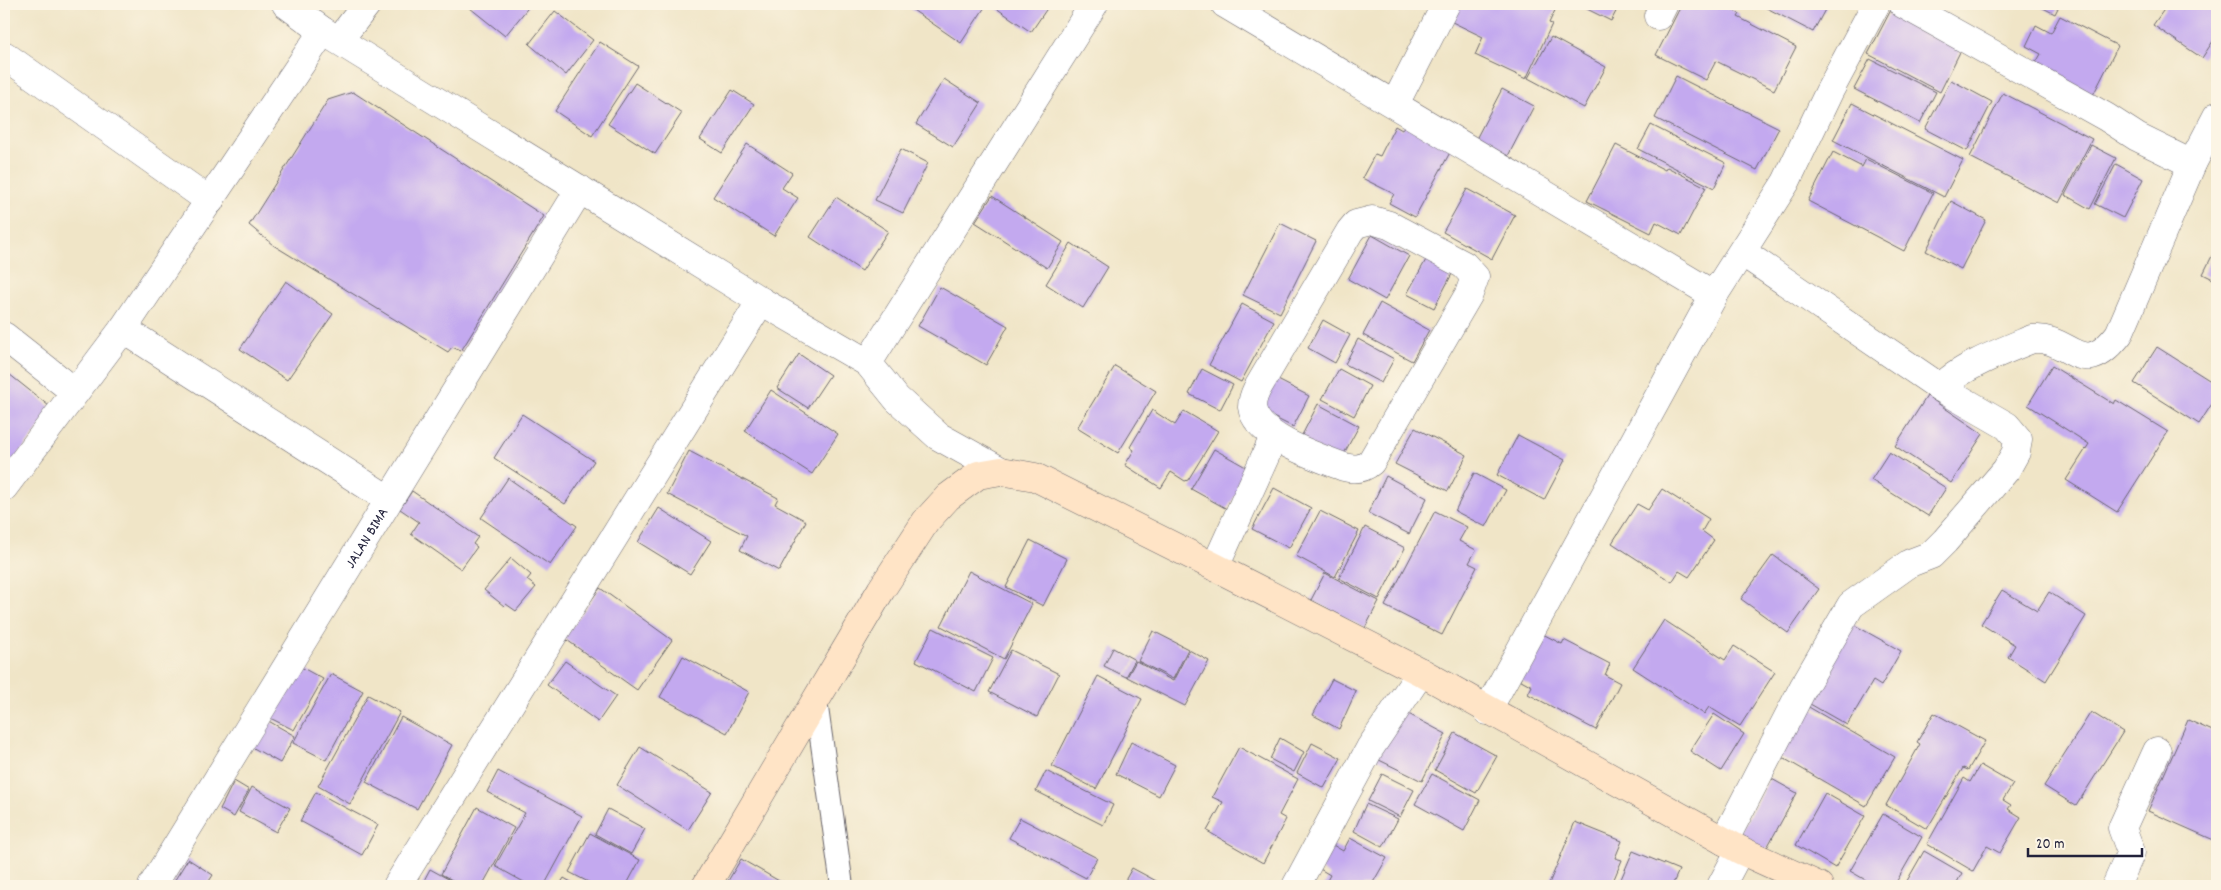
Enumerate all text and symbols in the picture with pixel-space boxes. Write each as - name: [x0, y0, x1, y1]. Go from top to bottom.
- street label: JALAN BIMA: [341, 504, 395, 573]
- scale bar: [2028, 825, 2142, 857]
- text: 20 m: [2036, 834, 2064, 856]

